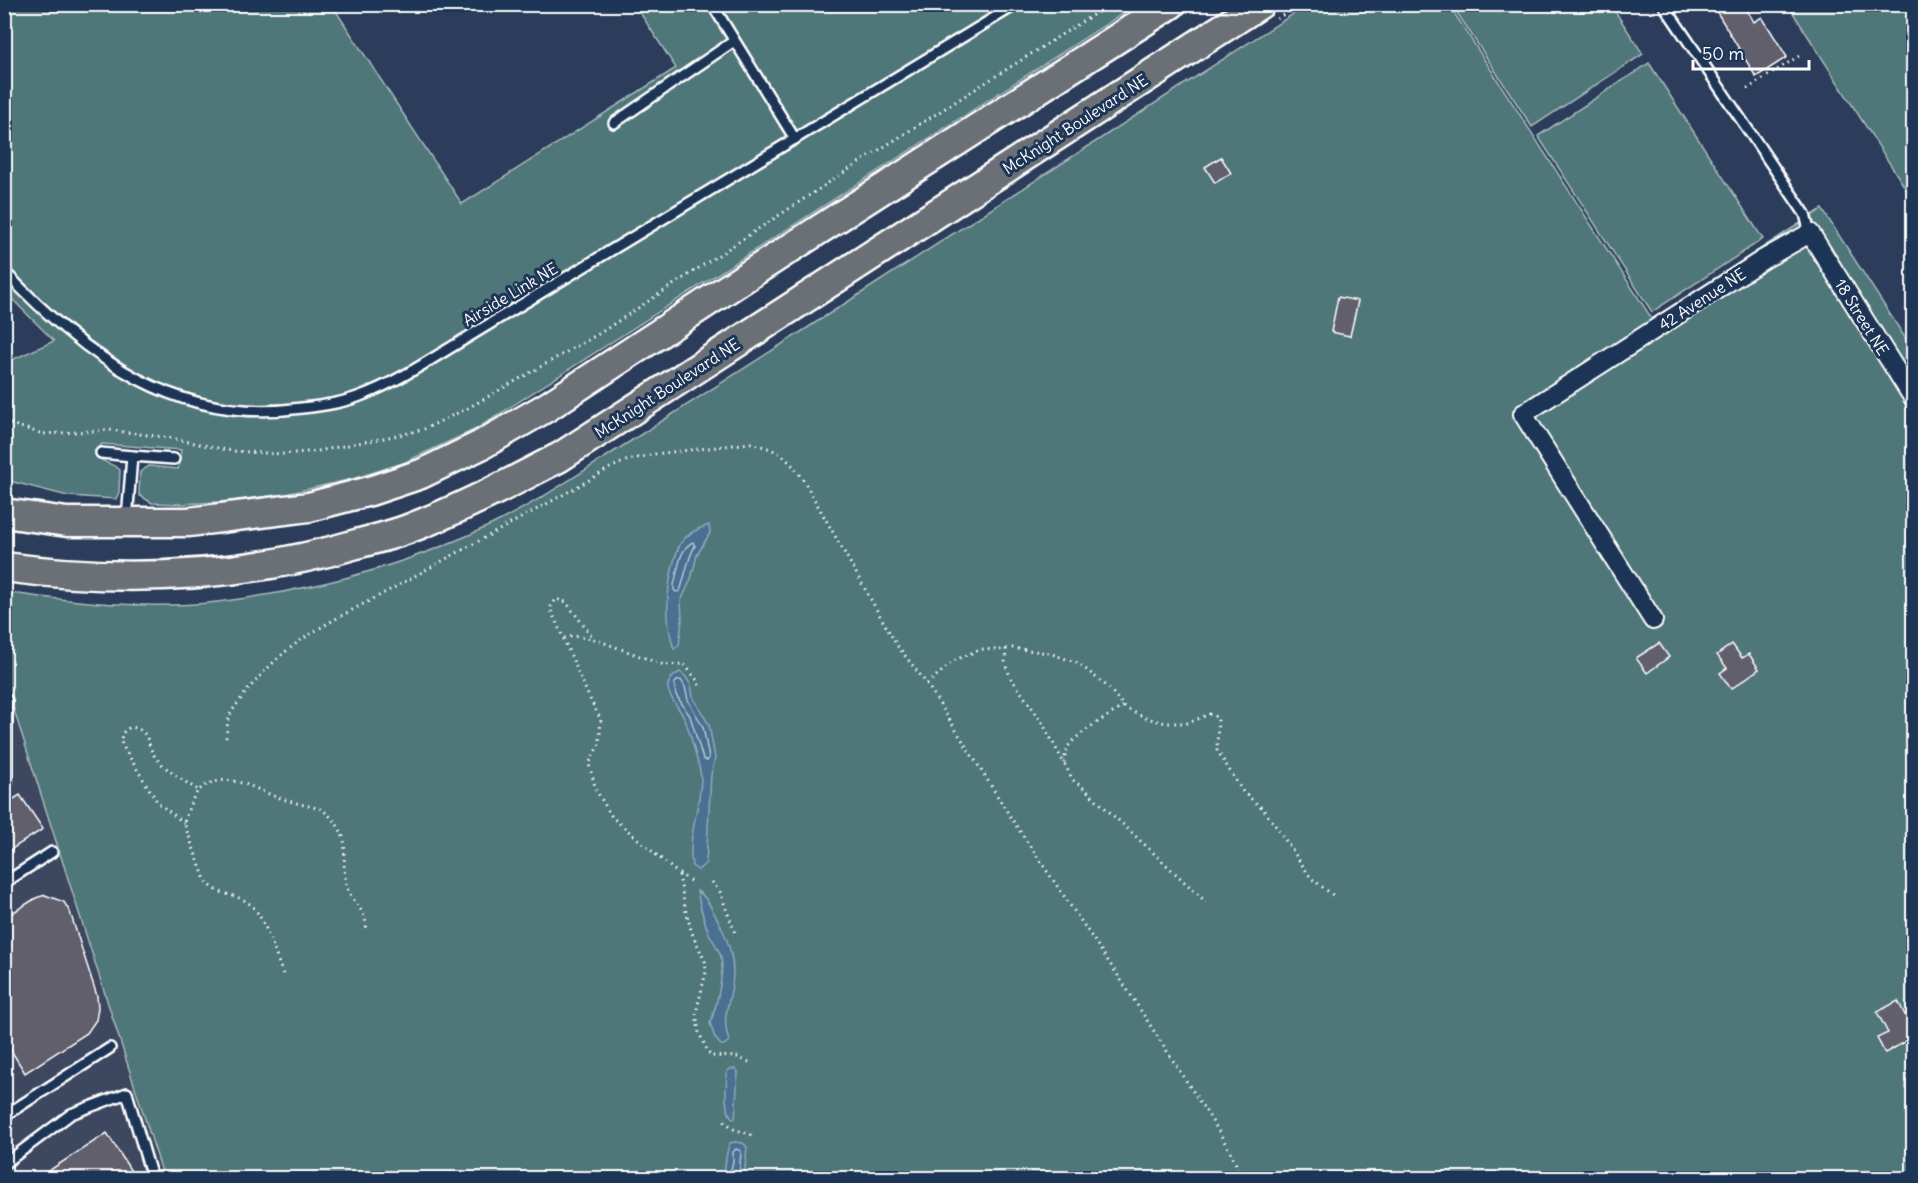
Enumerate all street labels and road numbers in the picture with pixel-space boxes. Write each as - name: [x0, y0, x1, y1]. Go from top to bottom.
- street label: McKnight Boulevard NE: [999, 70, 1151, 178]
- street label: Airside Link NE: [459, 258, 561, 330]
- street label: 42 Avenue NE: [1655, 263, 1749, 335]
- street label: 18 Street NE: [1831, 275, 1893, 359]
- street label: McKnight Boulevard NE: [591, 334, 743, 442]

